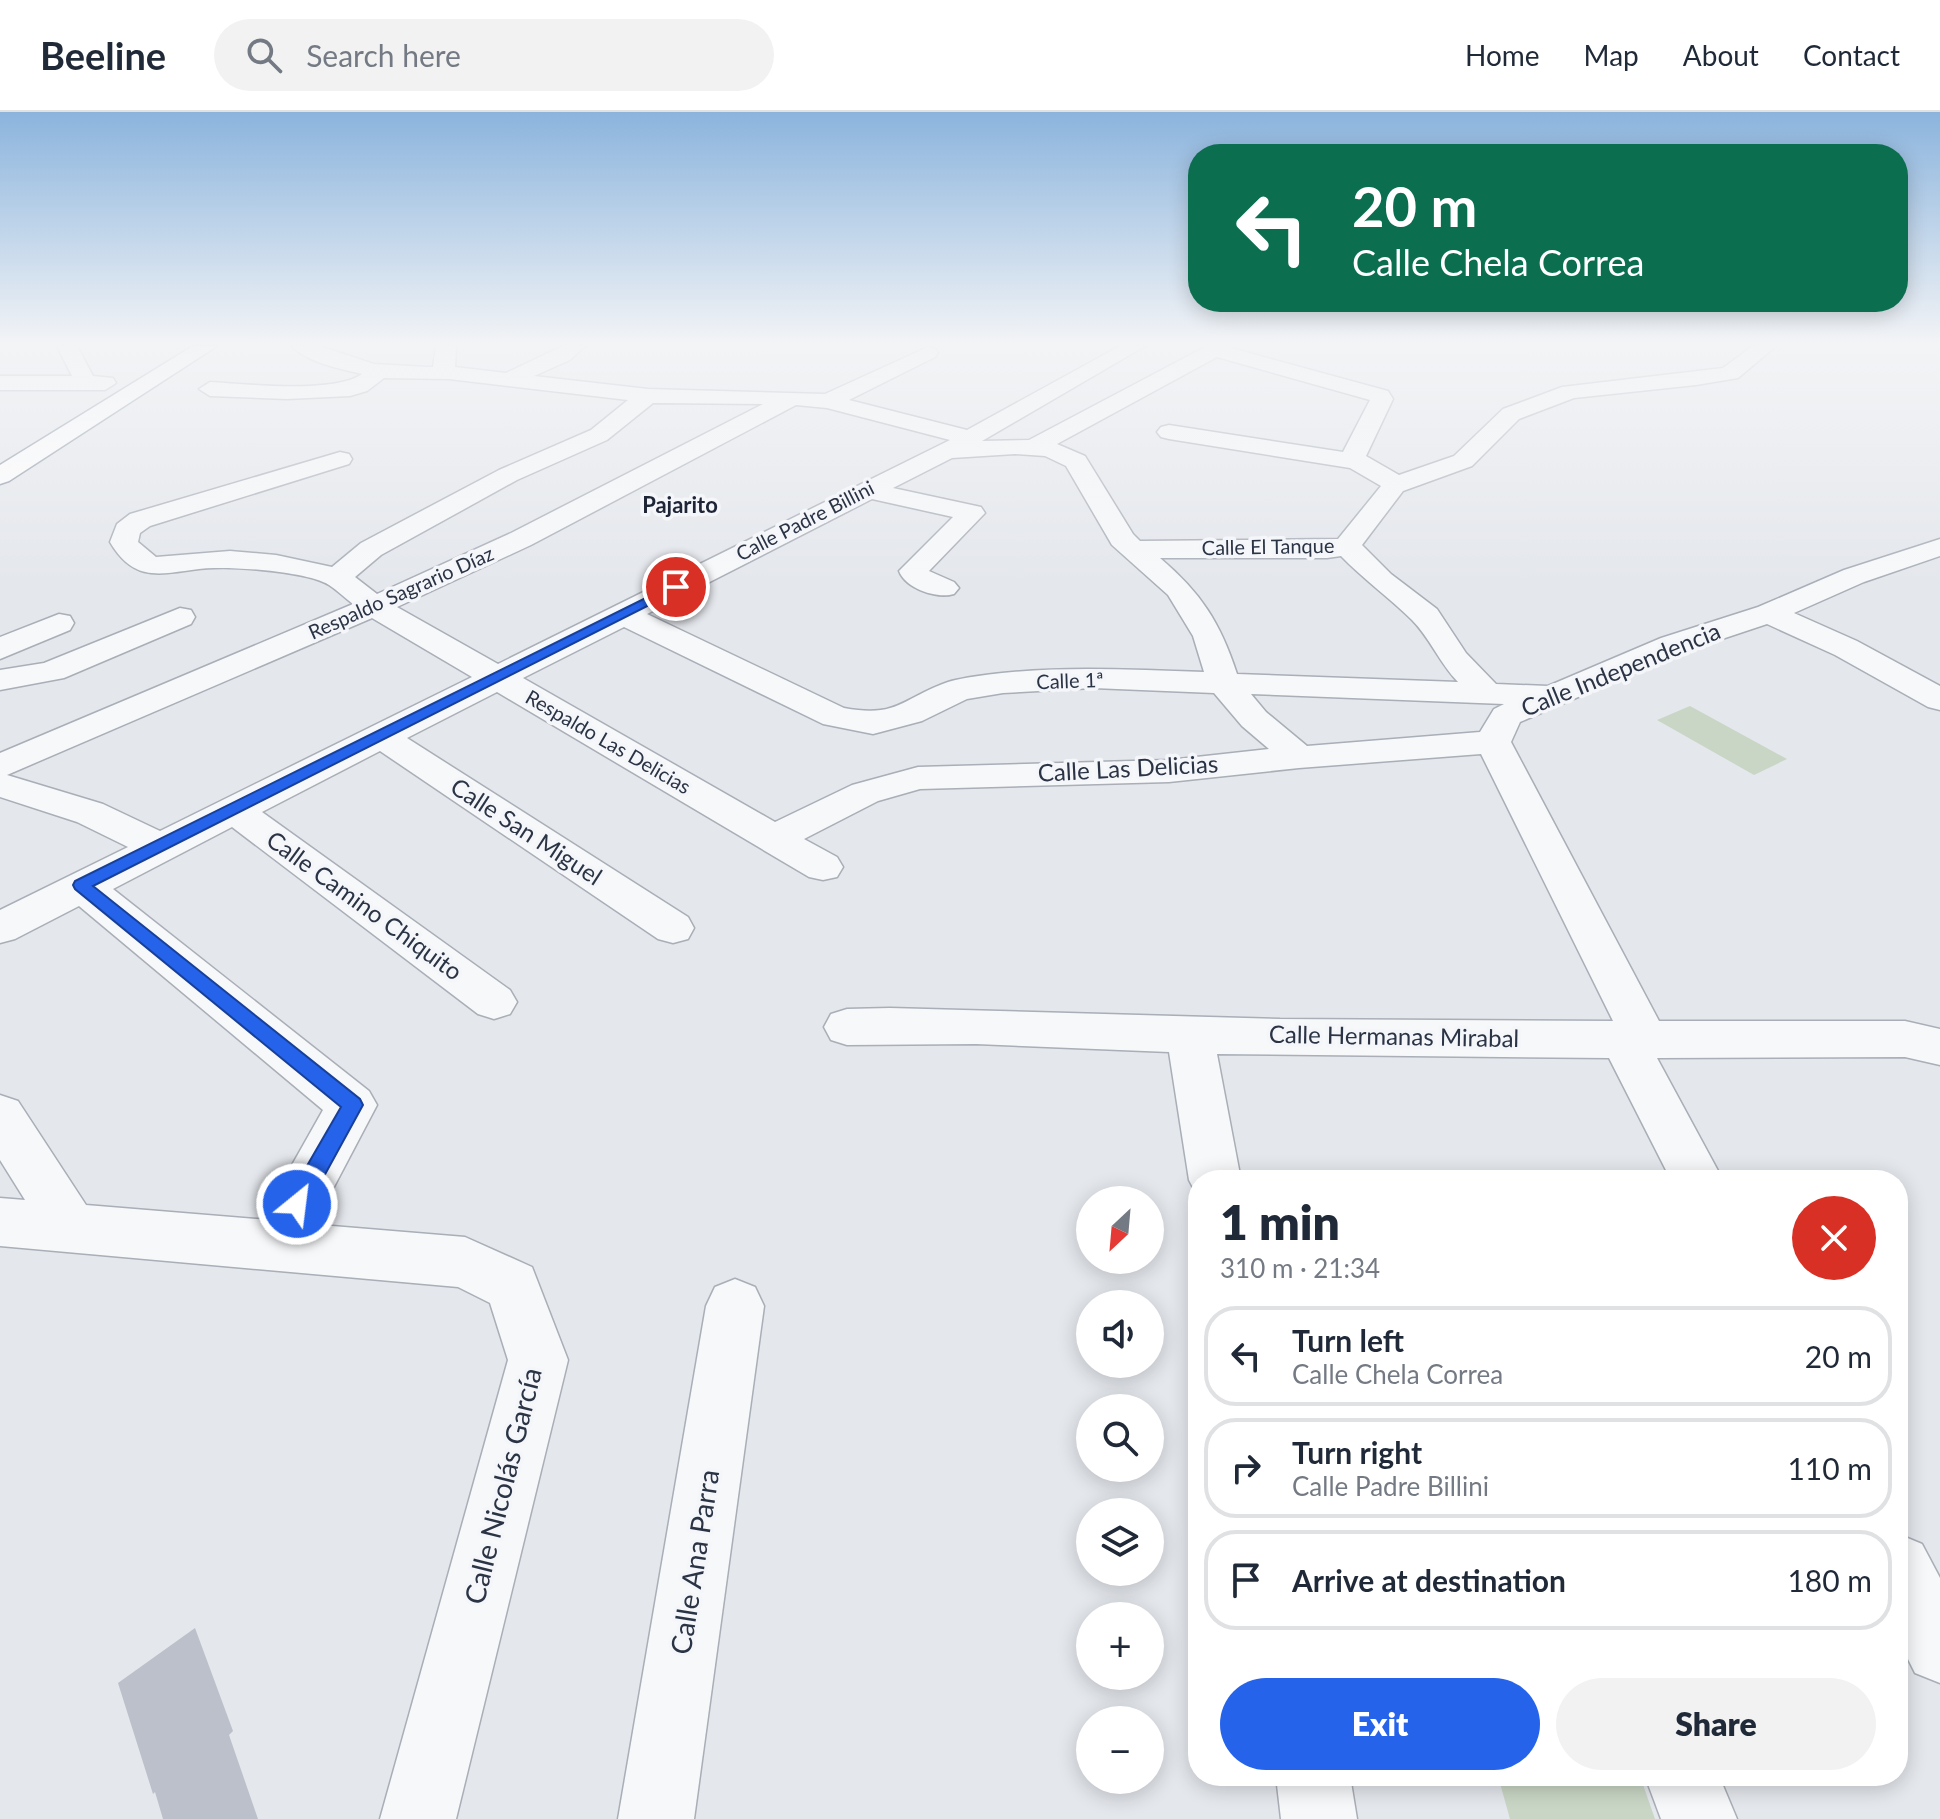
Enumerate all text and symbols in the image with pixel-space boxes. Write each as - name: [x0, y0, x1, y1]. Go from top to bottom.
- search box: [214, 19, 774, 91]
- text: Beeline: [40, 32, 166, 78]
- icon: search: [242, 33, 286, 77]
- text: Search here: [306, 37, 461, 73]
- text: Home: [1465, 38, 1540, 72]
- text: Map: [1584, 38, 1639, 72]
- text: About: [1683, 38, 1759, 72]
- text: Contact: [1803, 38, 1900, 72]
- text: 20 m: [1352, 172, 1477, 239]
- icon: left: [1220, 176, 1324, 280]
- text: Calle Chela Correa: [1352, 240, 1644, 284]
- street label: Calle Padre Billini: [732, 475, 878, 565]
- district label: Pajarito: [642, 491, 718, 518]
- street label: Calle El Tanque: [1201, 533, 1335, 559]
- street label: Respaldo Sagrario Díaz: [304, 540, 497, 644]
- pin: [642, 553, 710, 621]
- icon: arrive: [654, 565, 698, 609]
- street label: Calle Independencia: [1517, 615, 1724, 722]
- street label: Calle 1ª: [1036, 667, 1104, 693]
- street label: Respaldo Las Delicias: [522, 684, 695, 798]
- street label: Calle Las Delicias: [1037, 748, 1219, 787]
- street label: Calle San Miguel: [446, 771, 608, 890]
- street label: Calle Camino Chiquito: [261, 824, 468, 985]
- street label: Calle Hermanas Mirabal: [1269, 1019, 1519, 1052]
- position arrow: [255, 1162, 339, 1246]
- north arrow: [1076, 1186, 1164, 1274]
- map controls: [1076, 1186, 1164, 1794]
- text: 1 min: [1220, 1193, 1340, 1250]
- button: close: [1792, 1196, 1876, 1280]
- text: 310 m · 21:34: [1220, 1252, 1380, 1284]
- button: sound: [1076, 1290, 1164, 1378]
- text: Turn left: [1292, 1322, 1404, 1358]
- icon: left: [1224, 1334, 1268, 1378]
- text: 20 m: [1805, 1338, 1872, 1374]
- text: Calle Chela Correa: [1292, 1358, 1503, 1390]
- street label: Calle Nicolás García: [456, 1364, 548, 1607]
- button: search: [1076, 1394, 1164, 1482]
- text: Turn right: [1292, 1434, 1422, 1470]
- icon: right: [1224, 1446, 1268, 1490]
- text: 110 m: [1787, 1450, 1872, 1486]
- street label: Calle Ana Parra: [663, 1467, 725, 1657]
- text: Calle Padre Billini: [1292, 1470, 1489, 1502]
- button: layers: [1076, 1498, 1164, 1586]
- icon: arrive: [1224, 1558, 1268, 1602]
- text: Arrive at destination: [1292, 1562, 1566, 1598]
- text: 180 m: [1787, 1562, 1872, 1598]
- button: +: [1076, 1602, 1164, 1690]
- button: Exit: [1220, 1678, 1540, 1770]
- button: Share: [1556, 1678, 1876, 1770]
- button: −: [1076, 1706, 1164, 1794]

